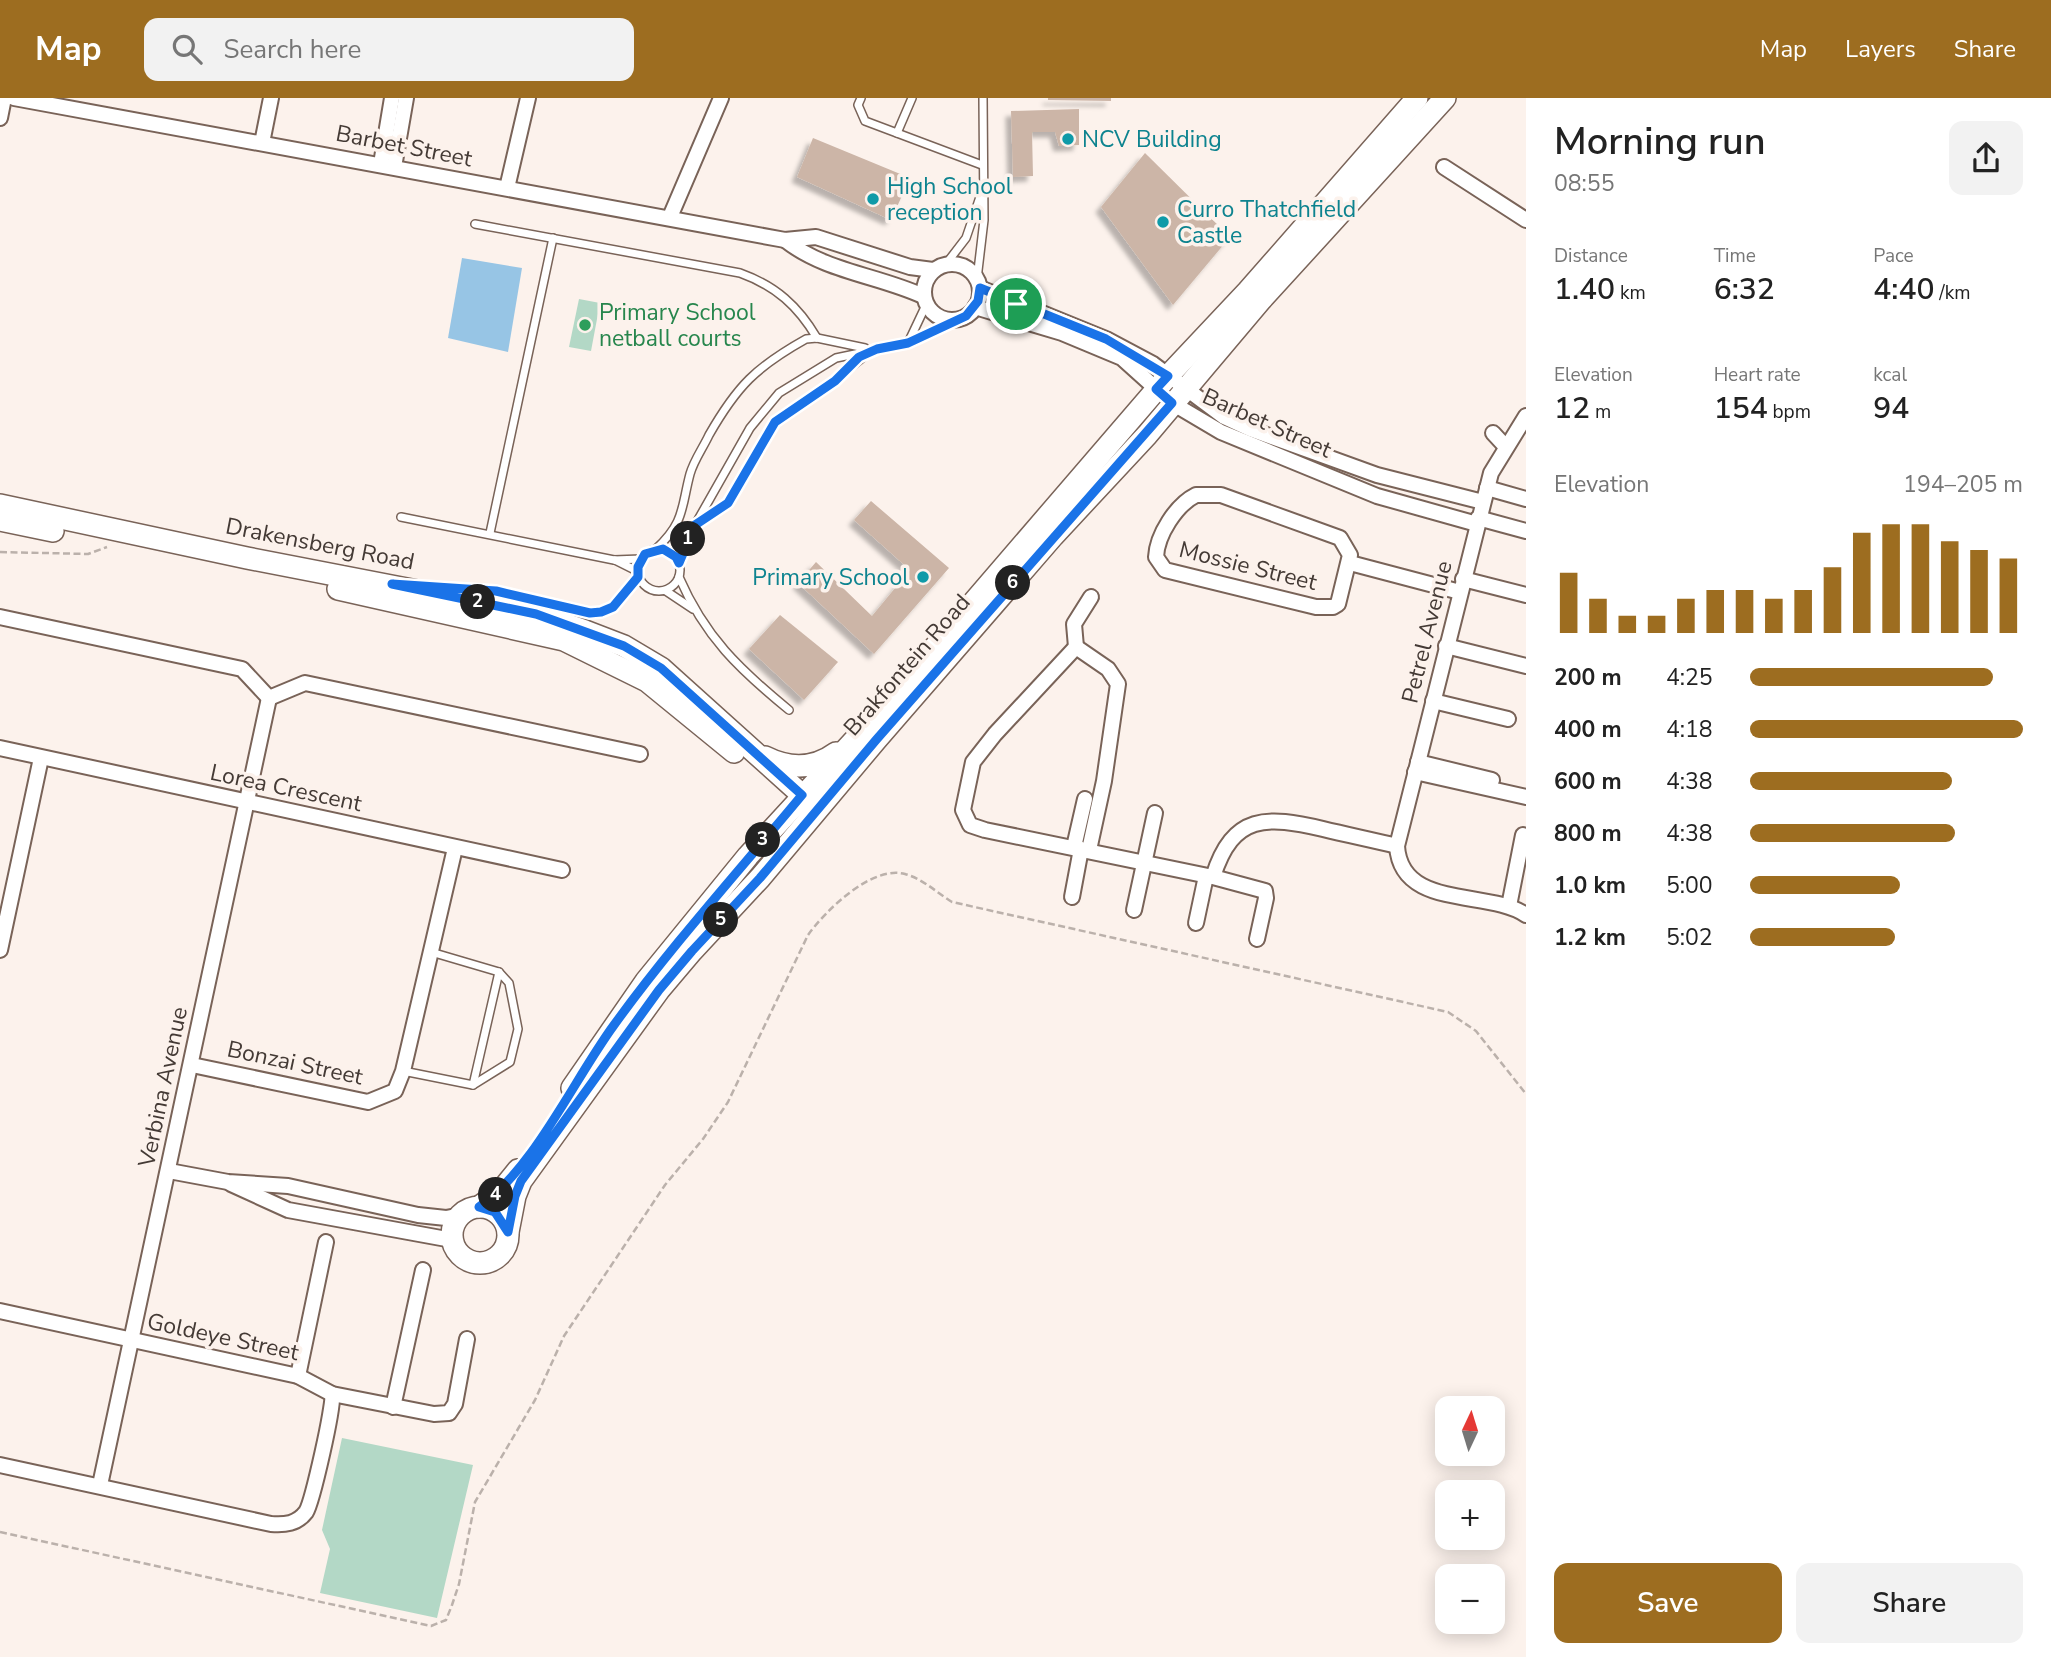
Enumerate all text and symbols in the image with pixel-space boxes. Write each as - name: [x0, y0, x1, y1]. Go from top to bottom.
- search box: [144, 18, 634, 81]
- text: Map: [35, 27, 102, 72]
- icon: search: [168, 30, 206, 68]
- text: Search here: [224, 32, 361, 67]
- text: Map: [1760, 33, 1807, 65]
- text: Layers: [1845, 33, 1916, 65]
- text: Share: [1954, 33, 2016, 65]
- text: Morning run: [1554, 116, 1766, 167]
- street label: Barbet Street: [333, 118, 476, 175]
- button: share: [1949, 121, 2023, 195]
- place label: NCV Building: [1082, 124, 1222, 155]
- marker: NCV Building: [1060, 131, 1076, 147]
- text: 08:55: [1554, 168, 1614, 199]
- place label: High School reception: [887, 171, 1013, 228]
- marker: High School reception: [865, 191, 881, 207]
- place label: Curro Thatchfield Castle: [1177, 194, 1356, 251]
- marker: Curro Thatchfield Castle: [1155, 214, 1171, 230]
- text: Distance: [1554, 243, 1628, 269]
- text: Time: [1714, 243, 1756, 269]
- text: Pace: [1873, 243, 1914, 269]
- text: 1.40: [1554, 269, 1615, 310]
- text: 6:32: [1714, 269, 1775, 310]
- text: 4:40: [1873, 269, 1934, 310]
- pin: [986, 274, 1046, 334]
- text: km: [1615, 280, 1646, 306]
- text: /km: [1934, 280, 1970, 306]
- icon: arrive: [997, 285, 1035, 323]
- place label: Primary School netball courts: [599, 297, 756, 354]
- marker: Primary School netball courts: [577, 317, 593, 333]
- text: Elevation: [1554, 362, 1633, 388]
- text: Heart rate: [1714, 362, 1801, 388]
- text: kcal: [1873, 362, 1907, 388]
- street label: Barbet Street: [1198, 381, 1337, 466]
- text: 12: [1554, 388, 1590, 429]
- text: 154: [1714, 388, 1768, 429]
- text: 94: [1873, 388, 1909, 429]
- text: m: [1590, 399, 1611, 425]
- text: bpm: [1768, 399, 1811, 425]
- text: Elevation: [1554, 469, 1649, 500]
- text: 194–205 m: [1903, 469, 2023, 500]
- street label: Drakensberg Road: [223, 511, 417, 577]
- pin: 1: [670, 522, 706, 556]
- text: 1: [682, 525, 693, 551]
- street label: Mossie Street: [1176, 534, 1321, 598]
- street label: Petrel Avenue: [1394, 558, 1460, 706]
- place label: Primary School: [752, 562, 909, 593]
- pin: 6: [996, 566, 1030, 601]
- marker: Primary School: [915, 569, 931, 585]
- text: 6: [1007, 569, 1018, 595]
- pin: 2: [461, 584, 496, 620]
- street label: Brakfontein Road: [837, 587, 977, 743]
- text: 2: [472, 588, 483, 614]
- text: 200 m: [1554, 662, 1622, 693]
- text: 4:25: [1666, 662, 1713, 693]
- text: 400 m: [1554, 714, 1622, 745]
- text: 4:18: [1666, 714, 1713, 745]
- street label: Lorea Crescent: [207, 757, 366, 819]
- text: 600 m: [1554, 766, 1622, 797]
- text: 4:38: [1666, 766, 1713, 797]
- text: 800 m: [1554, 818, 1622, 849]
- text: 4:38: [1666, 818, 1713, 849]
- pin: 3: [746, 822, 780, 858]
- text: 3: [757, 826, 768, 852]
- text: 1.0 km: [1554, 870, 1626, 901]
- text: 5:00: [1666, 870, 1713, 901]
- pin: 5: [704, 902, 738, 938]
- text: 5: [715, 906, 726, 932]
- text: 1.2 km: [1554, 922, 1626, 953]
- text: 5:02: [1666, 922, 1713, 953]
- street label: Verbina Avenue: [131, 1004, 195, 1171]
- street label: Bonzai Street: [224, 1033, 367, 1093]
- pin: 4: [478, 1178, 514, 1212]
- text: 4: [490, 1181, 501, 1207]
- street label: Goldeye Street: [144, 1306, 303, 1368]
- north arrow: [1435, 1396, 1505, 1466]
- map controls: [1435, 1396, 1505, 1634]
- button: +: [1435, 1480, 1505, 1550]
- button: Save: [1554, 1563, 1782, 1643]
- button: Share: [1796, 1563, 2023, 1643]
- button: −: [1435, 1564, 1505, 1634]

